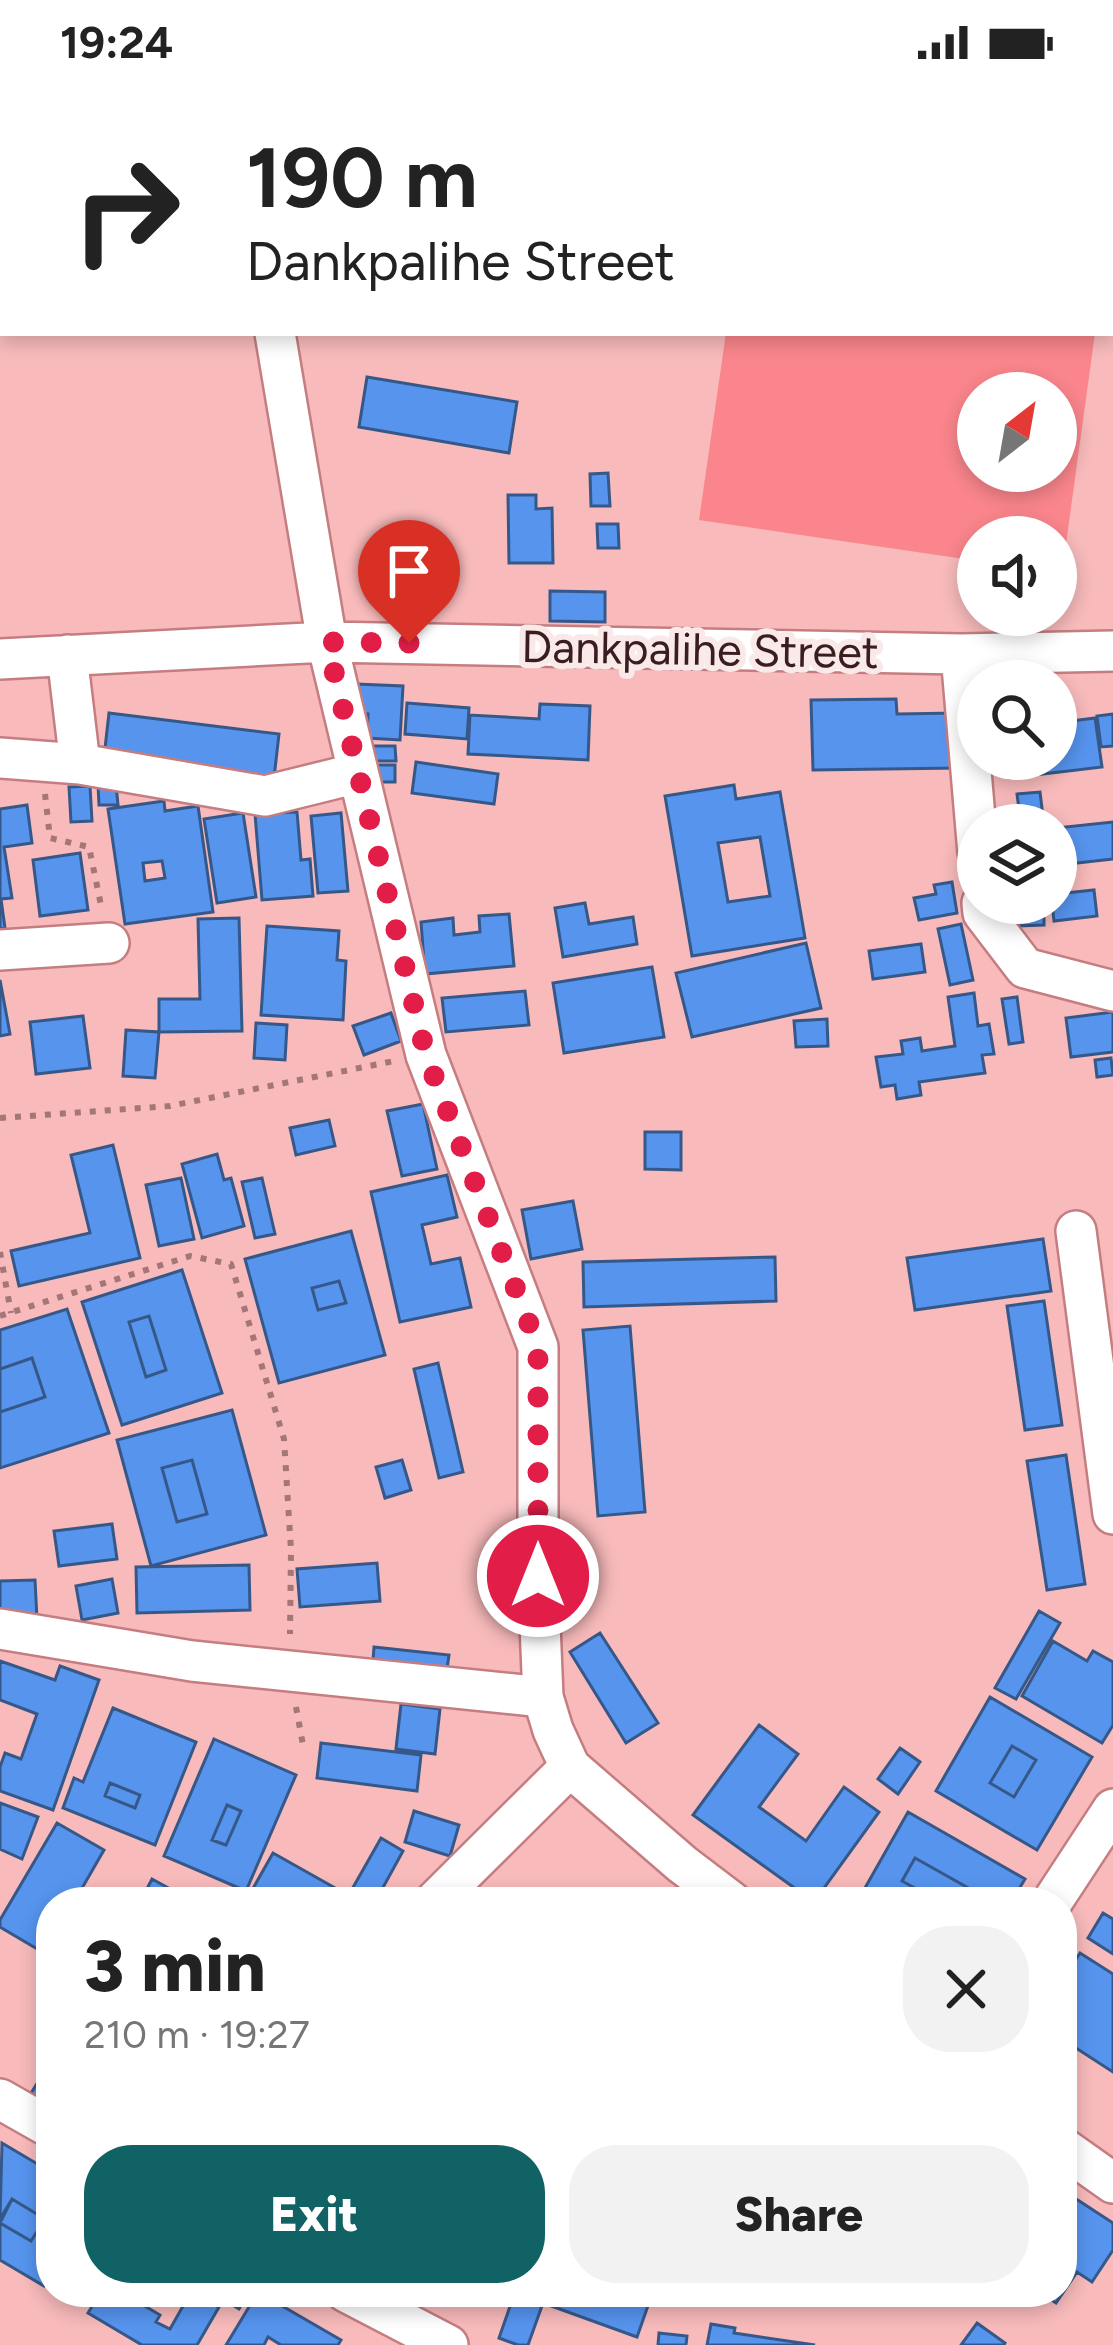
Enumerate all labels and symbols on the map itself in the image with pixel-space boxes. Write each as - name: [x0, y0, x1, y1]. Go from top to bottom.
- north arrow: [957, 372, 1077, 492]
- pin: [358, 520, 460, 643]
- street label: Dankpalihe Street: [521, 619, 879, 679]
- position arrow: [475, 1513, 601, 1639]

